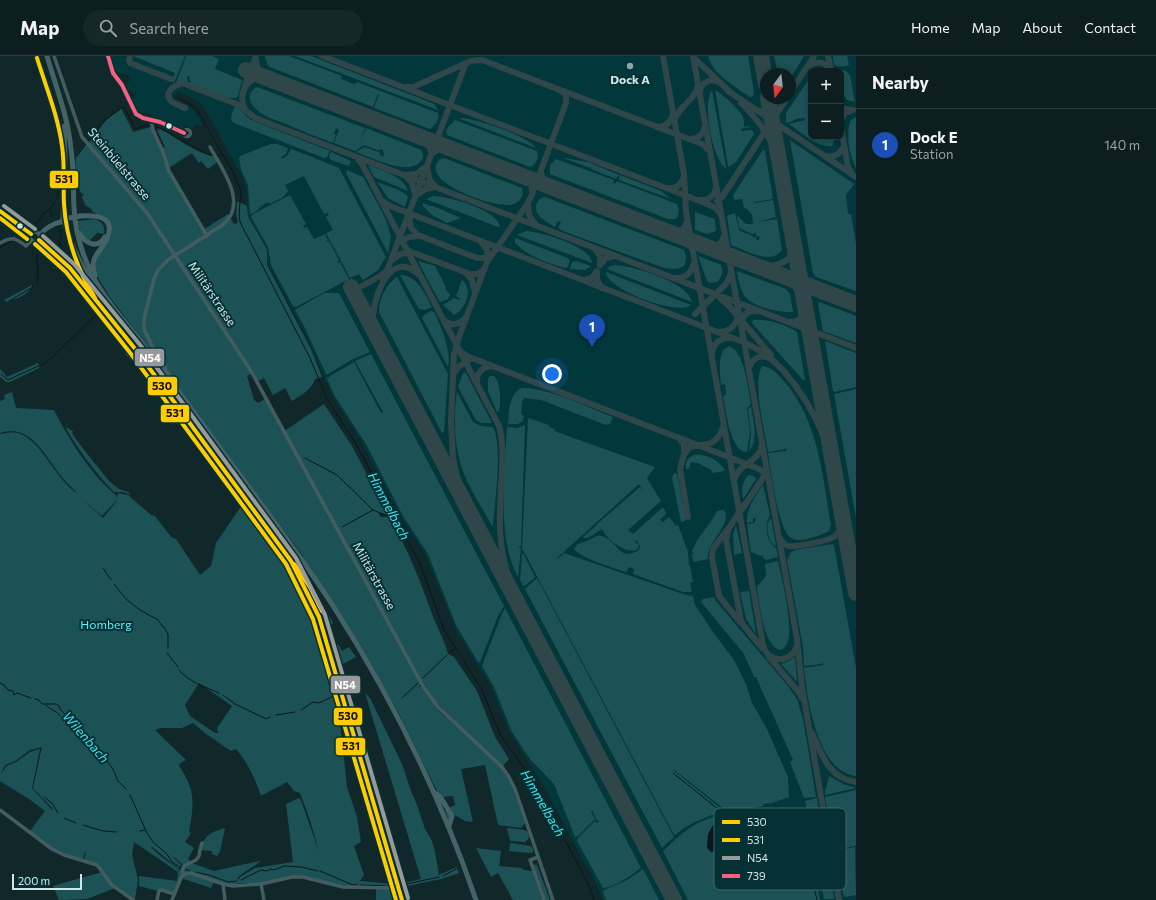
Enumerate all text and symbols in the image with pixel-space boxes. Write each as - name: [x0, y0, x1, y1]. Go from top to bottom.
- search box: [83, 10, 363, 46]
- text: Map: [20, 16, 59, 39]
- icon: search: [97, 17, 119, 39]
- text: Search here: [129, 19, 209, 37]
- text: Home: [911, 19, 950, 36]
- text: Map: [972, 19, 1000, 36]
- text: About: [1022, 19, 1062, 36]
- text: Contact: [1084, 19, 1136, 36]
- marker: Dock A: [625, 61, 635, 71]
- north arrow: [760, 68, 796, 104]
- map controls: [808, 68, 844, 140]
- button: +: [808, 68, 844, 104]
- place label: Dock A: [610, 72, 650, 86]
- text: Nearby: [872, 72, 929, 93]
- button: −: [808, 104, 844, 140]
- unlabelled marker: [164, 121, 174, 131]
- street label: Steinbüelstrasse: [86, 124, 154, 202]
- text: Dock E: [910, 128, 958, 146]
- text: 1: [882, 137, 888, 153]
- text: 140 m: [1104, 137, 1140, 153]
- text: Station: [910, 146, 954, 162]
- line badge: 531: [49, 170, 79, 189]
- text: 531: [55, 172, 73, 185]
- unlabelled marker: [15, 221, 25, 231]
- street label: Militärstrasse: [186, 258, 240, 328]
- pin: 1: [579, 314, 605, 347]
- line badge: N54: [134, 348, 165, 367]
- text: N54: [139, 351, 161, 364]
- your location: [542, 364, 562, 384]
- line badge: 530: [147, 376, 178, 396]
- text: 530: [152, 379, 172, 392]
- line badge: 531: [160, 404, 190, 423]
- text: 531: [166, 406, 184, 419]
- water label: Himmelbach: [364, 469, 414, 543]
- street label: Militärstrasse: [351, 539, 399, 612]
- park label: Homberg: [80, 617, 132, 631]
- line badge: N54: [330, 675, 361, 694]
- text: N54: [334, 678, 356, 691]
- line badge: 530: [333, 707, 363, 726]
- water label: Wilenbach: [59, 708, 113, 766]
- text: 530: [338, 709, 358, 722]
- line badge: 531: [335, 737, 366, 756]
- text: 531: [342, 739, 360, 752]
- water label: Himmelbach: [517, 767, 569, 839]
- legend: [714, 808, 846, 890]
- text: 530: [747, 815, 767, 828]
- text: 531: [747, 833, 764, 846]
- text: N54: [747, 851, 769, 864]
- text: 739: [747, 869, 766, 882]
- scale bar: [12, 872, 82, 891]
- text: 200 m: [18, 874, 50, 887]

